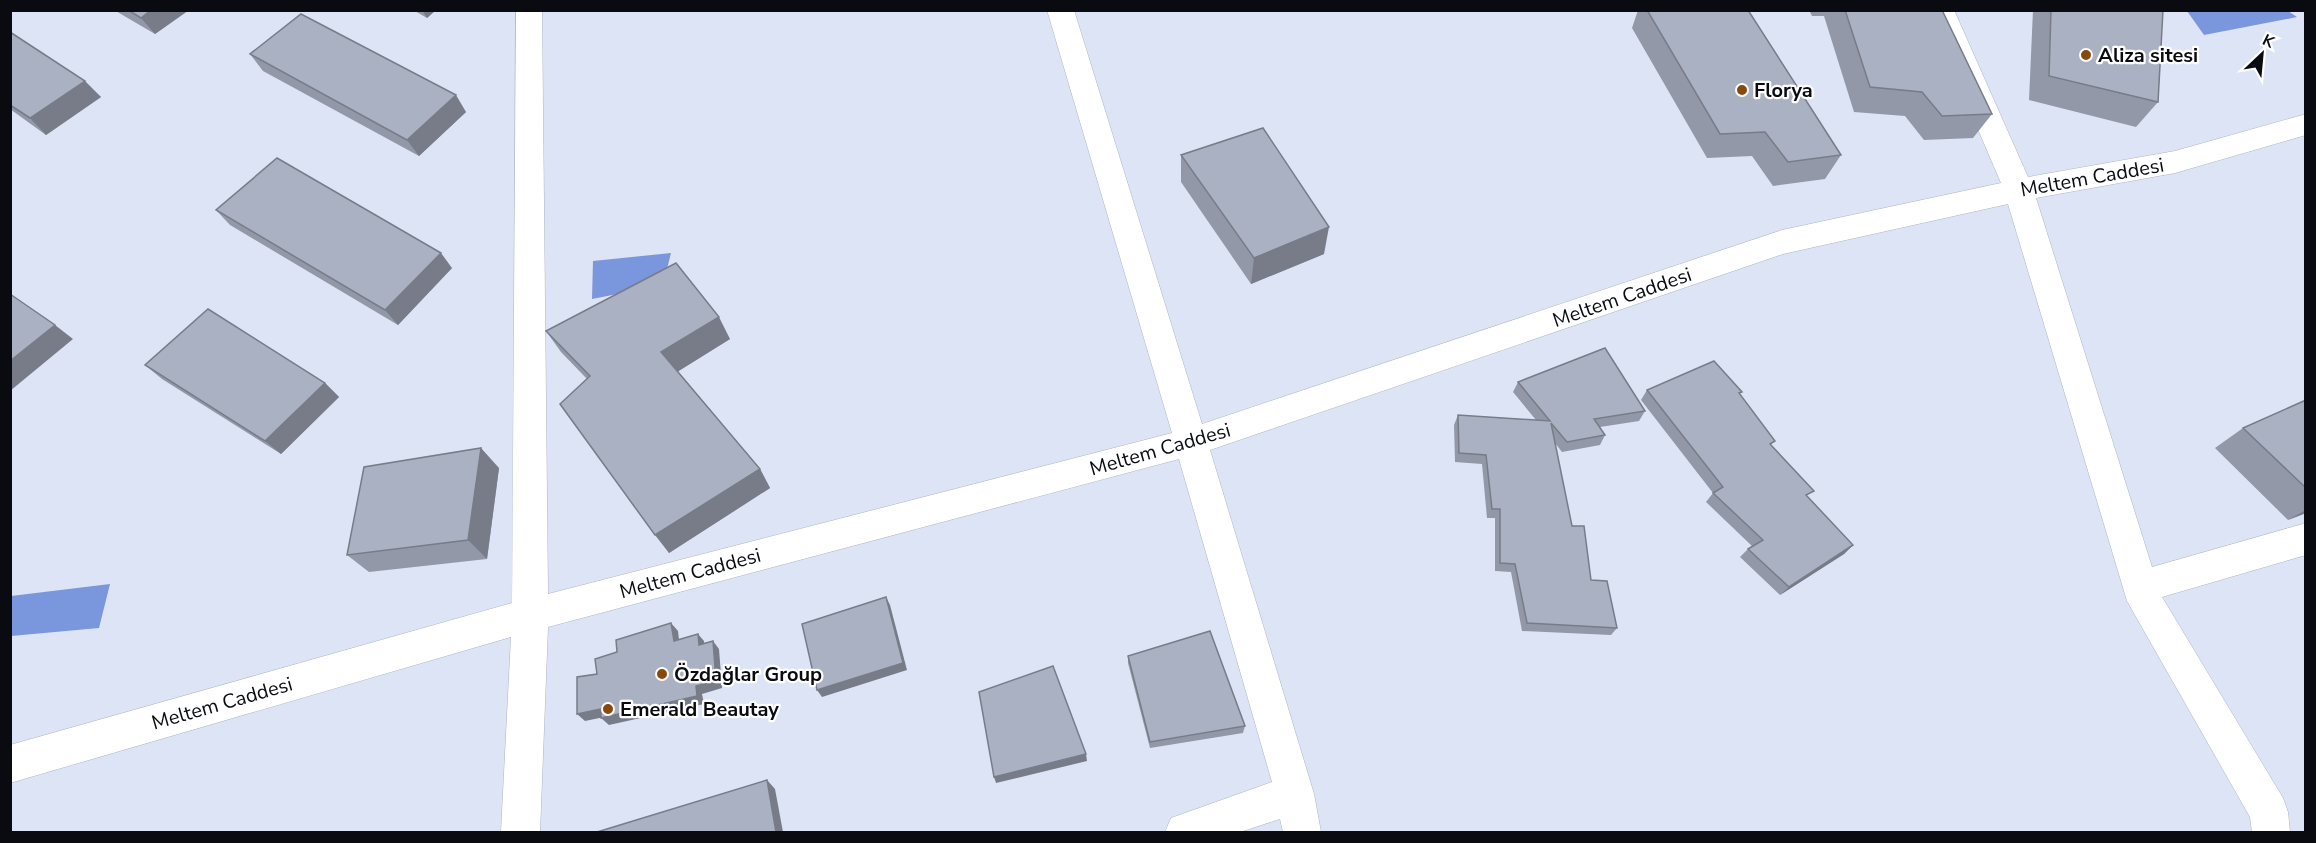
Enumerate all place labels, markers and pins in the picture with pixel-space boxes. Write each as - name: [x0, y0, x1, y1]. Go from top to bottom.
- place label: Aliza sitesi: [2098, 42, 2198, 69]
- marker: Aliza sitesi: [2079, 48, 2093, 62]
- place label: Florya: [1754, 77, 1813, 104]
- marker: Florya: [1735, 83, 1749, 97]
- place label: Özdağlar Group: [674, 661, 822, 688]
- marker: Özdağlar Group: [655, 667, 669, 681]
- place label: Emerald Beautay: [620, 696, 779, 723]
- marker: Emerald Beautay: [601, 702, 615, 716]

